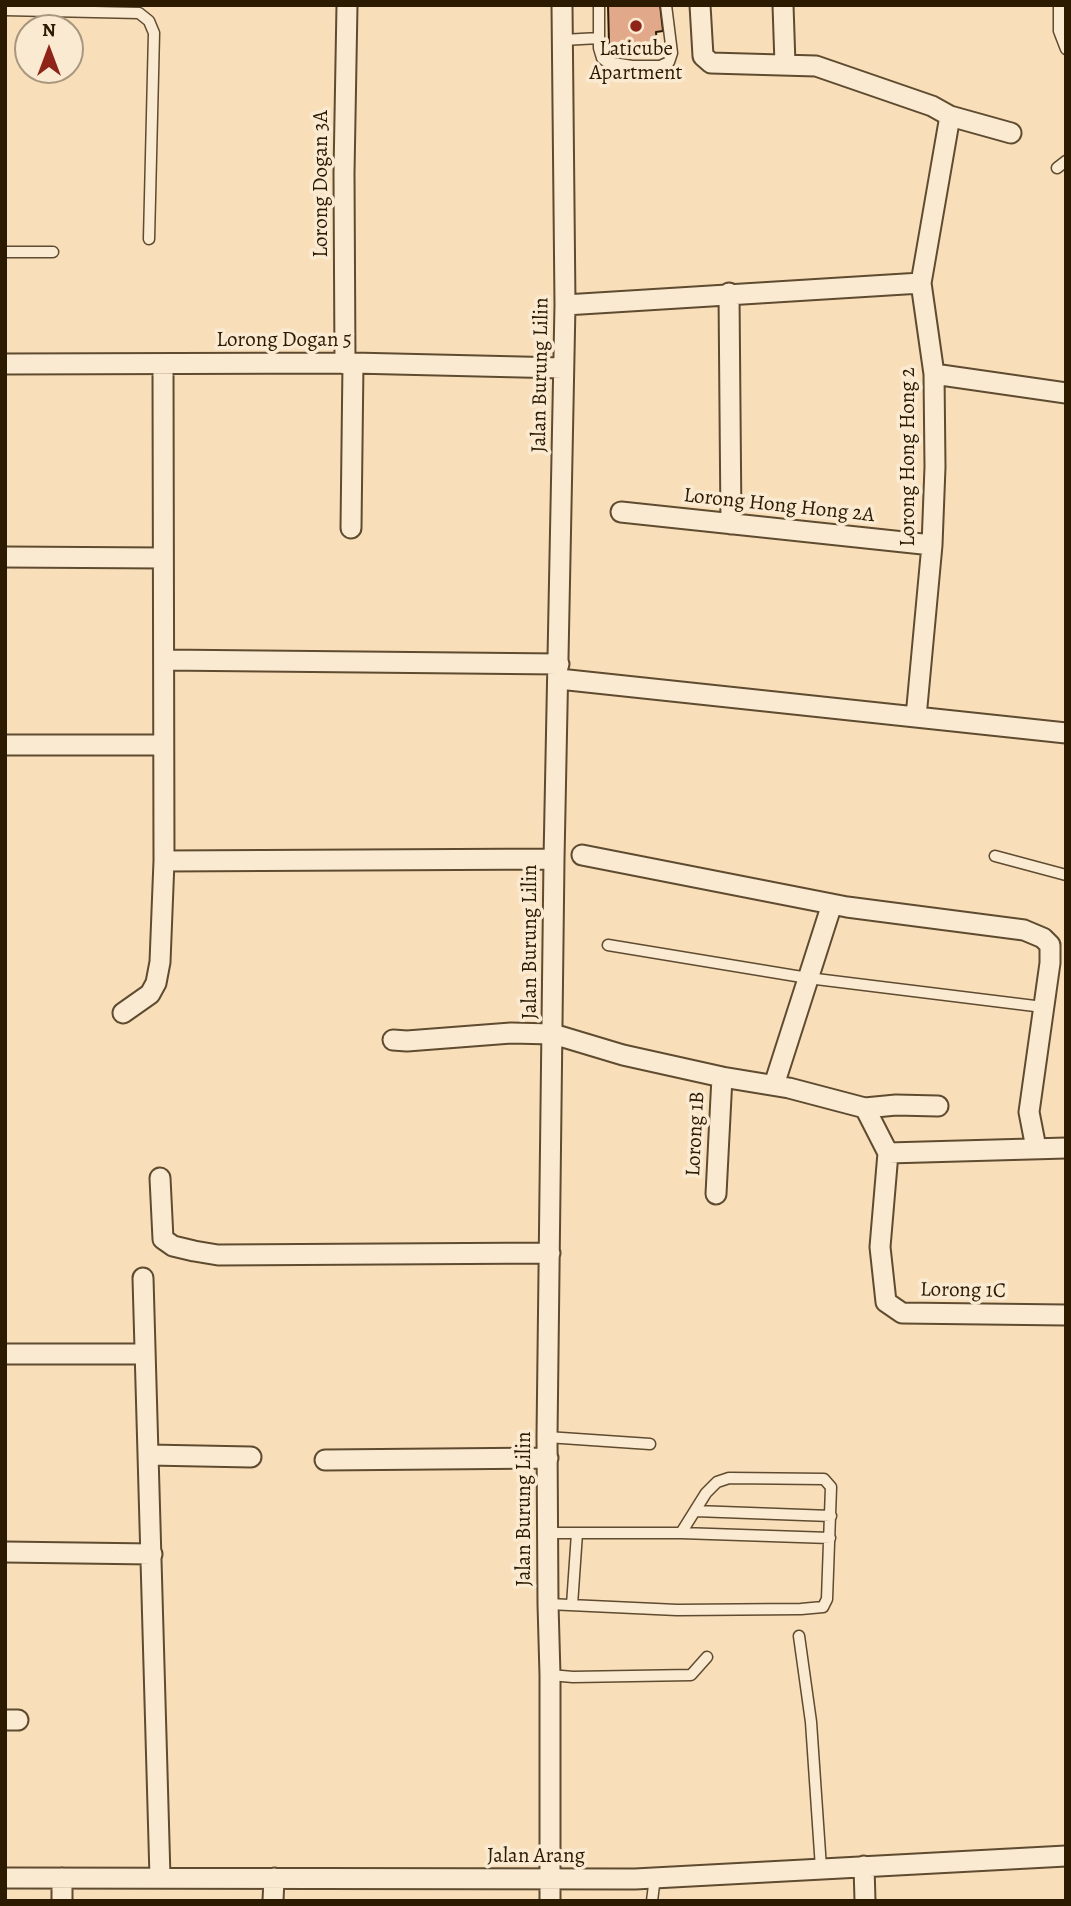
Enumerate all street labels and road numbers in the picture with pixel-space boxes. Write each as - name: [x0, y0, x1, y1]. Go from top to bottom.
- street label: Lorong Dogan 3A: [309, 110, 335, 258]
- street label: Jalan Burung Lilin: [527, 297, 555, 453]
- street label: Lorong Dogan 5: [216, 328, 352, 354]
- street label: Lorong Hong Hong 2: [896, 367, 922, 547]
- street label: Lorong Hong Hong 2A: [682, 483, 876, 529]
- street label: Jalan Burung Lilin: [518, 864, 544, 1020]
- street label: Lorong 1B: [681, 1091, 711, 1177]
- street label: Lorong 1C: [920, 1278, 1006, 1304]
- street label: Jalan Burung Lilin: [512, 1431, 538, 1587]
- street label: Jalan Arang: [487, 1844, 585, 1870]

